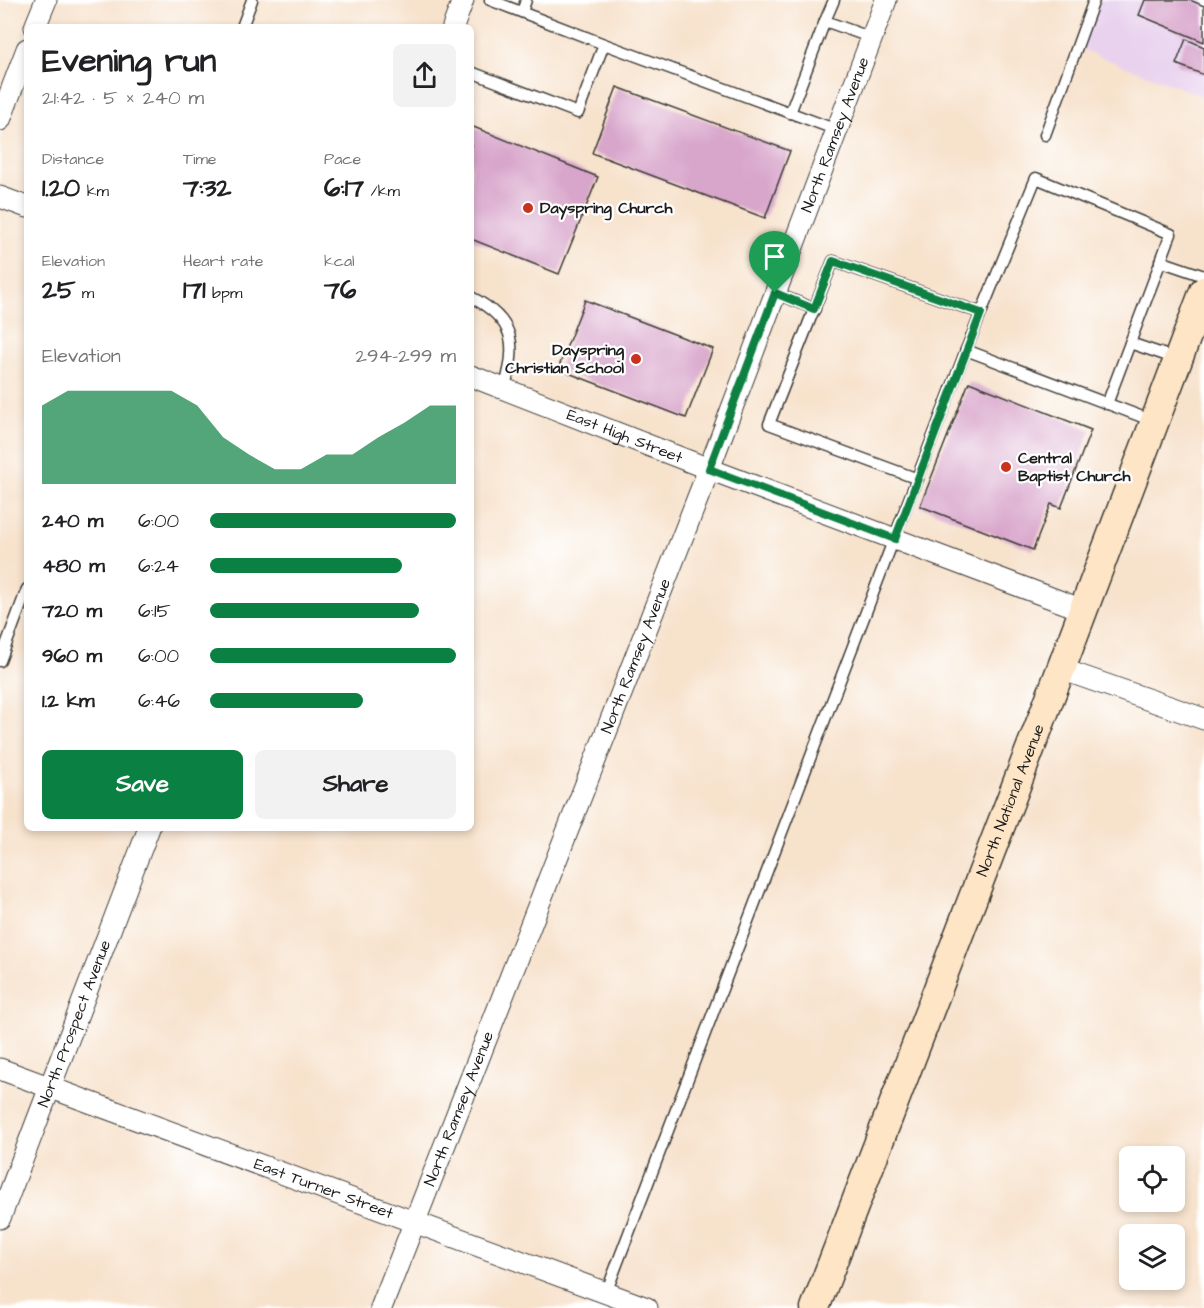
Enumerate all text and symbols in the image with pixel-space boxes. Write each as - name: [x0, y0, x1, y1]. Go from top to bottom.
- text: Evening run: [42, 38, 216, 84]
- button: share: [393, 44, 456, 107]
- street label: North Ramsey Avenue: [796, 54, 875, 216]
- text: 21:42 · 5 × 240 m: [42, 84, 204, 112]
- text: Distance: [42, 148, 104, 170]
- text: Time: [183, 148, 217, 170]
- text: Pace: [324, 148, 361, 170]
- text: 1.20: [42, 170, 80, 206]
- text: 7:32: [183, 170, 231, 206]
- text: 6:17: [324, 170, 364, 206]
- text: km: [80, 180, 109, 202]
- text: /km: [364, 180, 400, 202]
- place label: Dayspring Church: [540, 197, 673, 221]
- marker: Dayspring Church: [521, 201, 535, 215]
- pin: [749, 231, 800, 293]
- icon: arrive: [758, 240, 791, 273]
- text: Elevation: [42, 250, 105, 272]
- text: Heart rate: [183, 250, 263, 272]
- text: kcal: [324, 250, 355, 272]
- text: 25: [42, 272, 75, 308]
- text: 171: [183, 272, 206, 308]
- text: 76: [324, 272, 356, 308]
- text: m: [75, 282, 94, 304]
- text: bpm: [206, 282, 242, 304]
- place label: Dayspring Christian School: [505, 339, 625, 379]
- text: Elevation: [42, 342, 121, 370]
- text: 294–299 m: [356, 342, 456, 370]
- marker: Dayspring Christian School: [629, 352, 643, 366]
- street label: East High Street: [564, 404, 686, 469]
- place label: Central Baptist Church: [1018, 447, 1132, 487]
- marker: Central Baptist Church: [999, 460, 1013, 474]
- text: 240 m: [42, 507, 103, 535]
- text: 6:00: [138, 507, 179, 535]
- text: 480 m: [42, 552, 105, 580]
- text: 6:24: [138, 552, 179, 580]
- street label: North Ramsey Avenue: [596, 575, 676, 737]
- text: 720 m: [42, 597, 102, 625]
- text: 6:15: [138, 597, 171, 625]
- text: 960 m: [42, 642, 102, 670]
- text: 6:00: [138, 642, 179, 670]
- text: 1.2 km: [42, 687, 95, 715]
- text: 6:46: [138, 687, 180, 715]
- street label: North National Avenue: [971, 721, 1050, 880]
- button: Save: [42, 750, 243, 819]
- button: Share: [255, 750, 456, 819]
- street label: North Prospect Avenue: [32, 937, 116, 1110]
- street label: North Ramsey Avenue: [419, 1028, 499, 1189]
- map controls: [1119, 1146, 1185, 1290]
- button: locate: [1119, 1146, 1185, 1212]
- street label: East Turner Street: [251, 1153, 397, 1224]
- button: layers: [1119, 1224, 1185, 1290]

